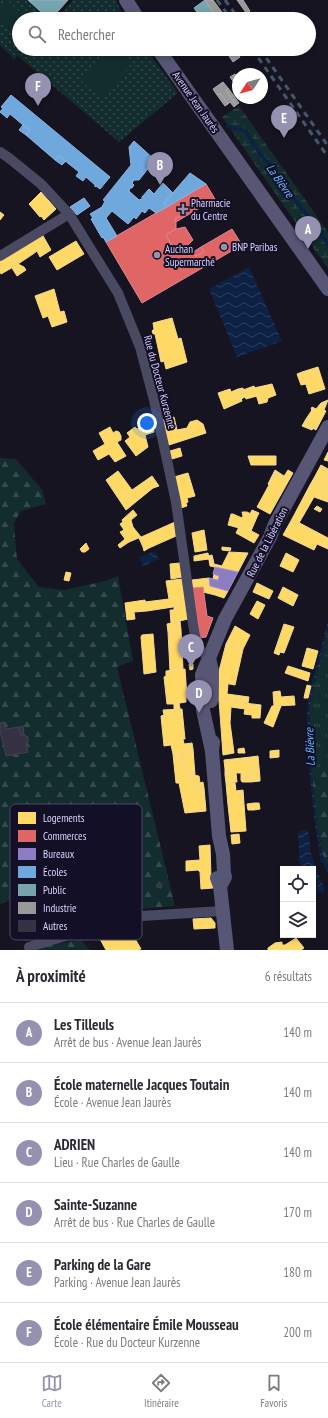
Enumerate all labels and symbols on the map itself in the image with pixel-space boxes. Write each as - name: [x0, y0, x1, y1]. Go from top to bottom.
- street label: Avenue Jean Jaurès: [170, 68, 223, 136]
- north arrow: [232, 68, 268, 104]
- pin: F: [25, 73, 51, 106]
- pin: E: [271, 105, 297, 138]
- pin: B: [147, 152, 173, 185]
- water label: La Bièvre: [263, 161, 298, 201]
- place label: Pharmacie du Centre: [191, 196, 231, 223]
- marker: Pharmacie du Centre: [178, 204, 188, 214]
- pin: A: [295, 216, 321, 249]
- place label: BNP Paribas: [232, 240, 278, 254]
- place label: Auchan Supermarché: [165, 242, 215, 269]
- marker: BNP Paribas: [219, 242, 229, 252]
- marker: Auchan Supermarché: [152, 250, 162, 260]
- street label: Rue du Docteur Kurzenne: [141, 334, 179, 431]
- your location: [137, 413, 157, 433]
- street label: Rue de la Libération: [243, 505, 291, 579]
- pin: C: [178, 634, 204, 667]
- pin: D: [186, 680, 212, 713]
- water label: La Bièvre: [301, 727, 318, 766]
- legend: [10, 804, 142, 940]
- text: Logements: [43, 811, 85, 825]
- text: Commerces: [43, 829, 87, 843]
- text: Bureaux: [43, 847, 75, 861]
- text: Écoles: [43, 865, 67, 879]
- text: Public: [43, 883, 66, 897]
- text: Industrie: [43, 901, 77, 915]
- text: Autres: [43, 919, 68, 933]

